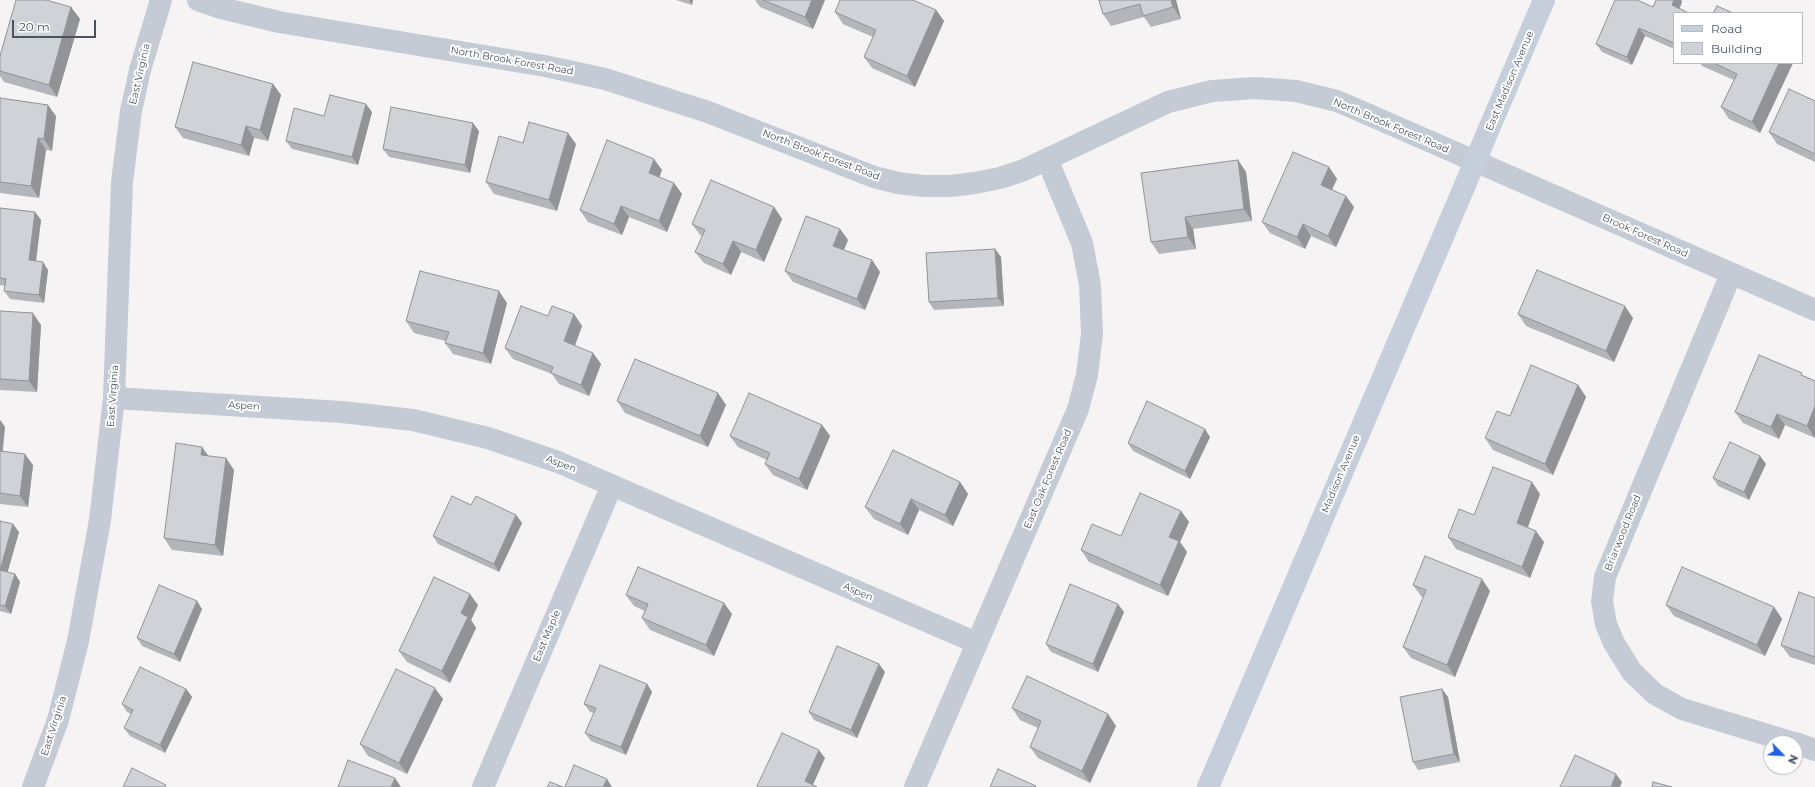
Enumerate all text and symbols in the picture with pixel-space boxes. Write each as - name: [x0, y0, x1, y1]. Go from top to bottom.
- scale bar: [14, 12, 98, 38]
- legend: [1673, 12, 1803, 64]
- text: 20 m: [19, 19, 50, 34]
- text: Road: [1711, 21, 1742, 36]
- street label: East Madison Avenue: [1484, 29, 1536, 133]
- text: Building: [1711, 41, 1762, 56]
- street label: East Virginia: [127, 42, 153, 106]
- street label: North Brook Forest Road: [450, 44, 574, 78]
- street label: North Brook Forest Road: [1331, 96, 1451, 156]
- street label: North Brook Forest Road: [761, 127, 881, 183]
- street label: Brook Forest Road: [1600, 212, 1690, 260]
- street label: East Virginia: [105, 364, 121, 428]
- street label: Aspen: [228, 399, 260, 413]
- street label: East Oak Forest Road: [1022, 427, 1074, 531]
- street label: Madison Avenue: [1319, 433, 1363, 515]
- street label: Aspen: [544, 453, 578, 475]
- street label: Briarwood Road: [1602, 493, 1644, 573]
- street label: Aspen: [841, 580, 875, 604]
- street label: East Maple: [531, 608, 563, 664]
- street label: East Virginia: [39, 695, 69, 757]
- north arrow: [1763, 735, 1803, 775]
- text: N: [1785, 753, 1801, 766]

